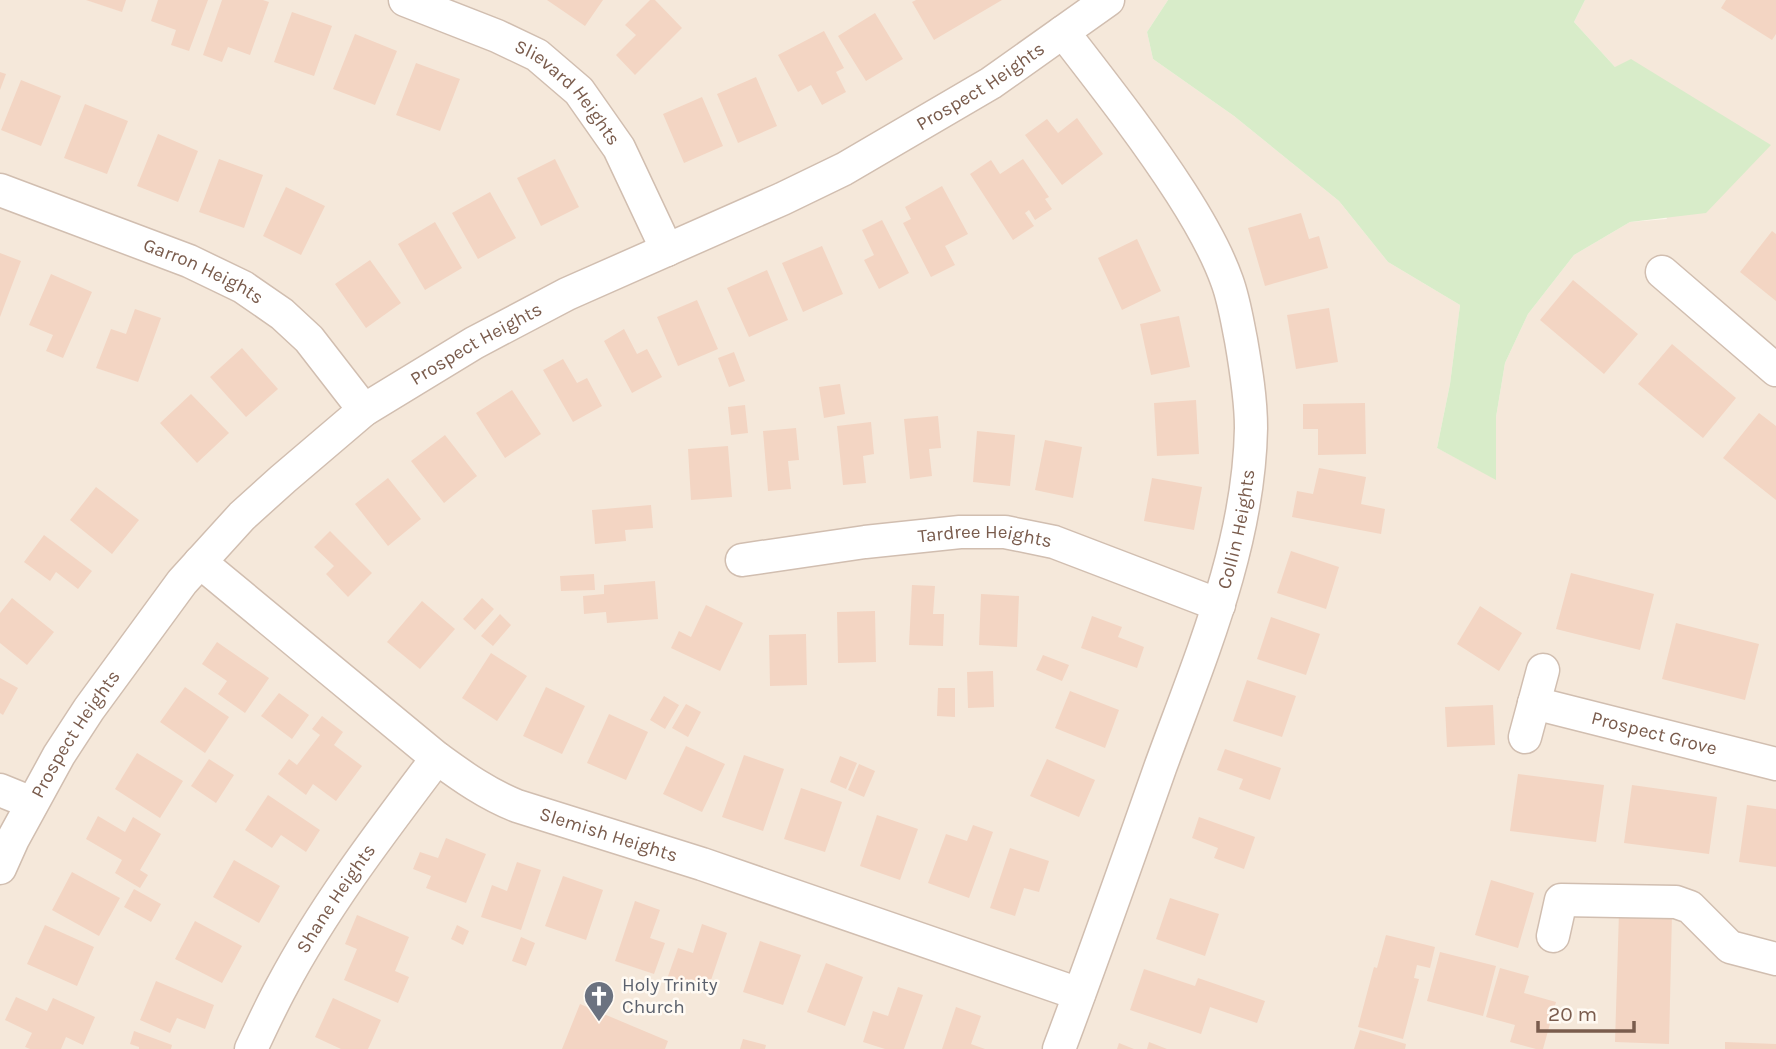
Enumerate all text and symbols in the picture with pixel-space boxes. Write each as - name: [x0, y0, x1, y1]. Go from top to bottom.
- street label: Slievard Heights: [511, 35, 625, 150]
- street label: Prospect Heights: [912, 38, 1049, 135]
- street label: Garron Heights: [140, 234, 268, 309]
- street label: Prospect Heights: [407, 298, 546, 390]
- street label: Collin Heights: [1213, 468, 1259, 592]
- street label: Tardree Heights: [917, 521, 1054, 552]
- street label: Prospect Heights: [27, 666, 125, 802]
- street label: Prospect Grove: [1589, 707, 1719, 760]
- street label: Slemish Heights: [537, 803, 680, 867]
- street label: Shane Heights: [292, 840, 380, 957]
- place label: Holy Trinity Church: [622, 974, 718, 1018]
- church icon: Holy Trinity Church: [582, 979, 616, 1023]
- scale bar: [1538, 990, 1634, 1034]
- text: 20 m: [1548, 1002, 1597, 1026]

